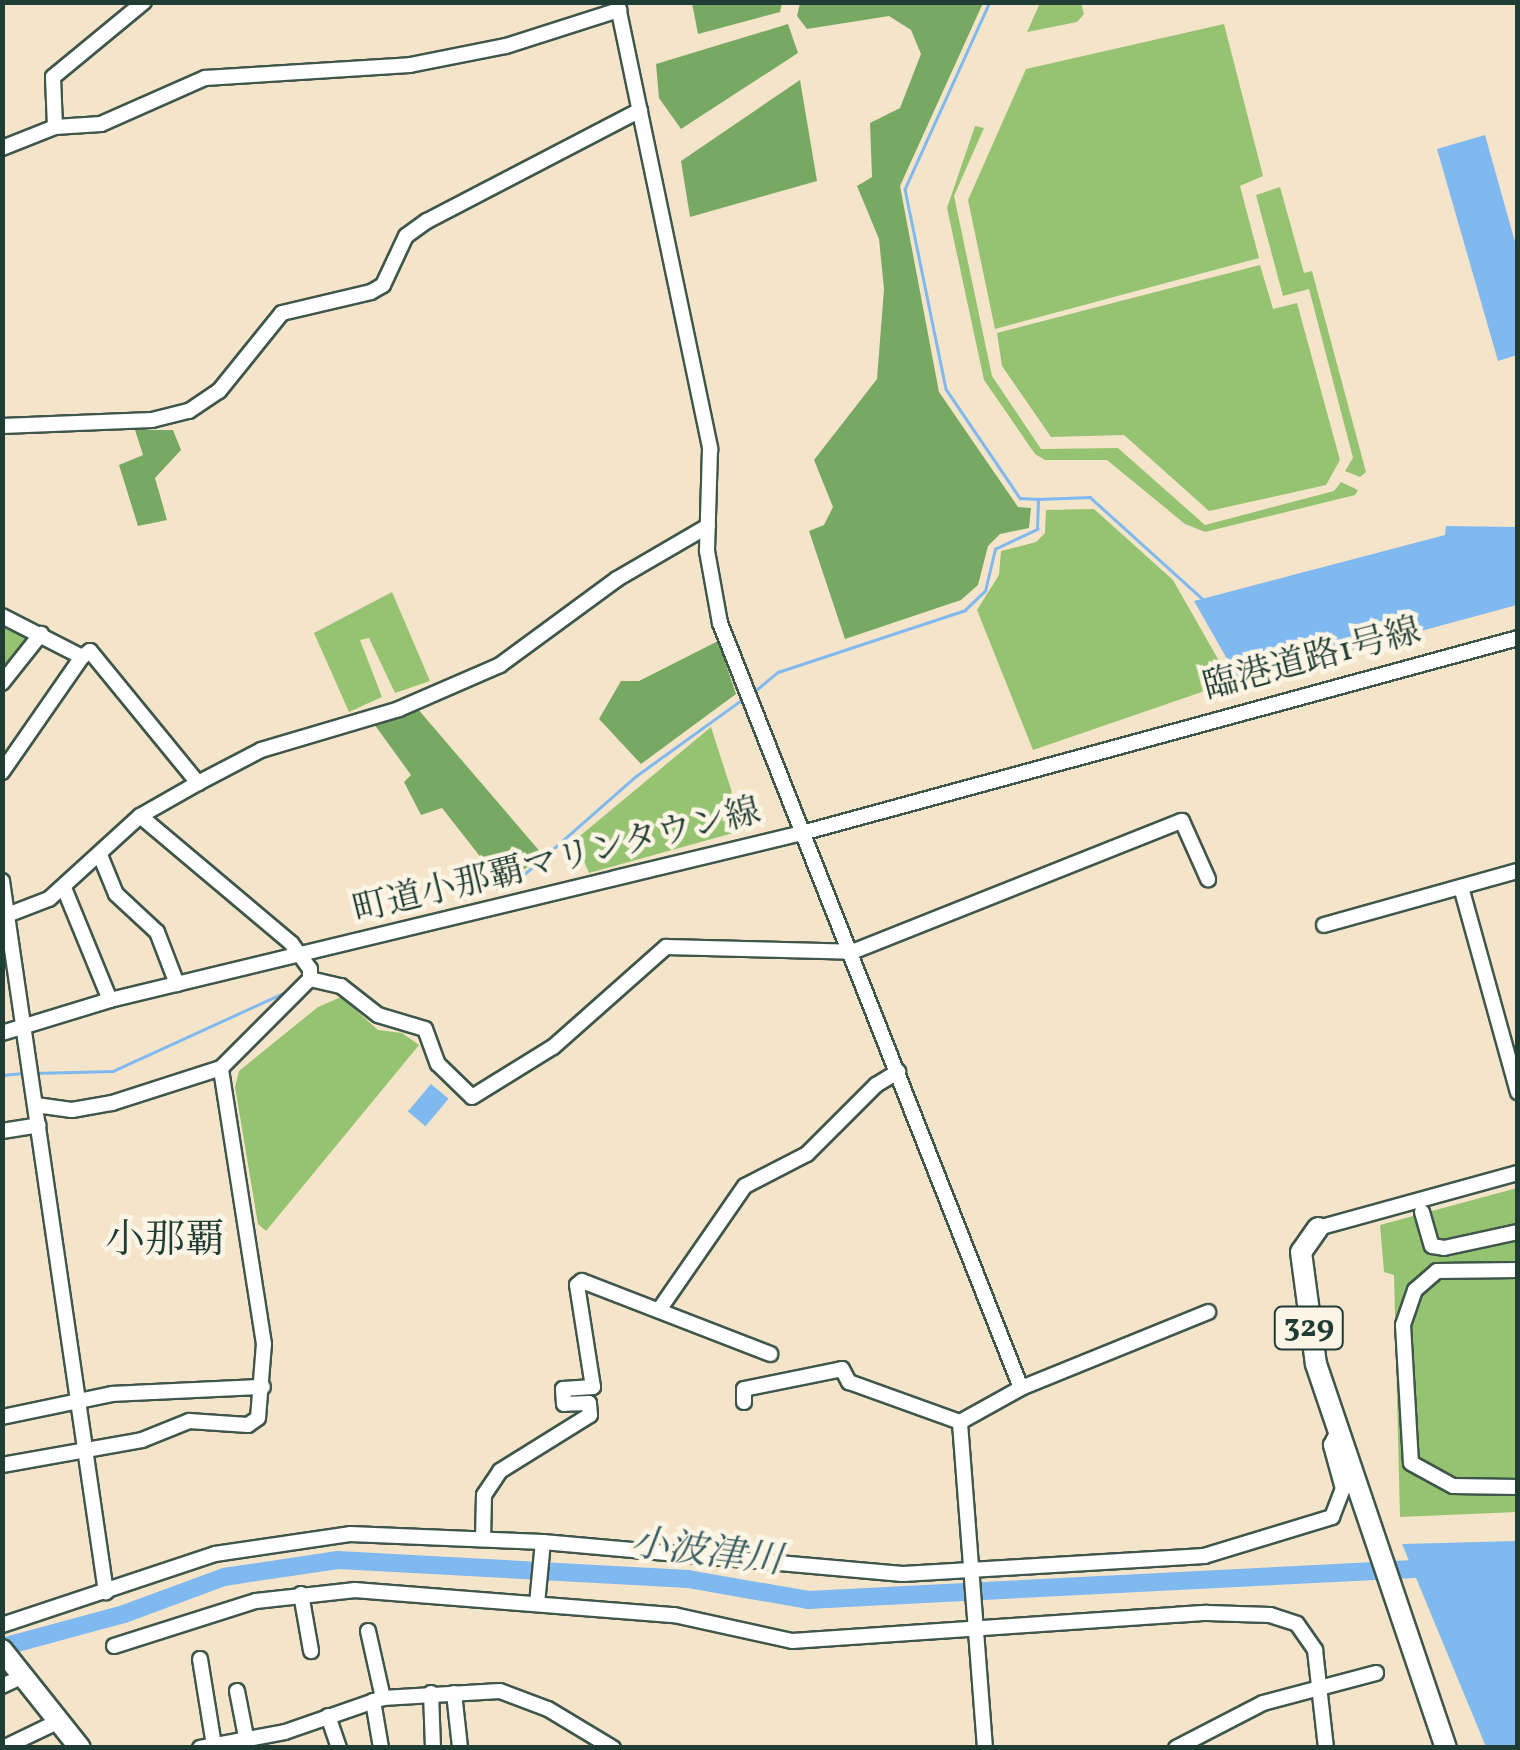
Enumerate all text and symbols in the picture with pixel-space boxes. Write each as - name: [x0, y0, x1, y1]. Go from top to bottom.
- street label: 臨港道路1号線: [1199, 611, 1425, 709]
- street label: 町道小那覇マリンタウン線: [348, 791, 766, 933]
- district label: 小那覇: [105, 1218, 225, 1266]
- road number: 329: [1272, 1301, 1346, 1355]
- water label: 小波津川: [628, 1522, 784, 1586]

